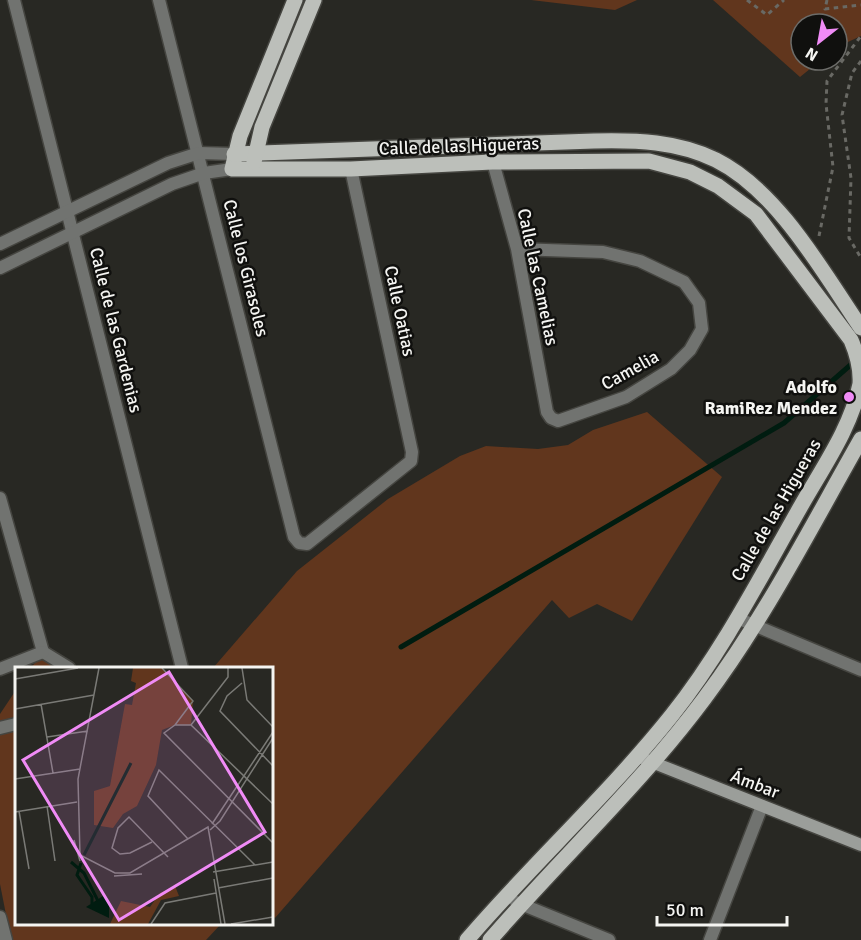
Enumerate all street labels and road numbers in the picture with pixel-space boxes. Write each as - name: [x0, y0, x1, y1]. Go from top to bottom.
- street label: Calle de las Higueras: [378, 132, 540, 160]
- street label: Calle los Girasoles: [218, 197, 274, 339]
- street label: Calle las Camelias: [513, 206, 563, 348]
- street label: Calle de las Gardenias: [85, 245, 147, 415]
- street label: Calle Oatias: [380, 264, 420, 358]
- street label: Camelia: [597, 345, 663, 395]
- street label: Calle de las Higueras: [726, 435, 826, 585]
- street label: Ámbar: [727, 765, 783, 803]

